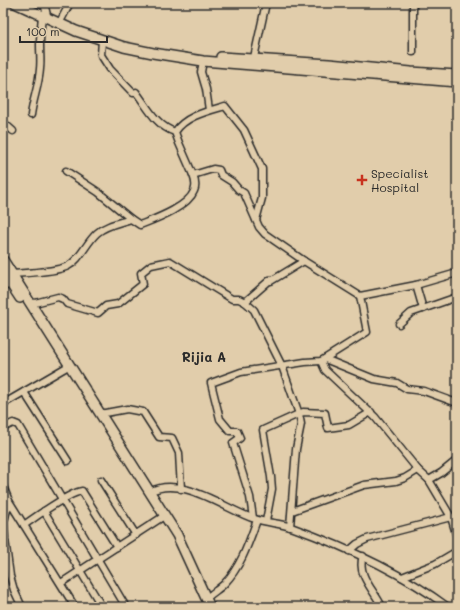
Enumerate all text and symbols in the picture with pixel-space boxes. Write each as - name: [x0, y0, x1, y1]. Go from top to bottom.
- scale bar: [20, 18, 107, 44]
- text: 100 m: [26, 23, 60, 39]
- place label: Specialist Hospital: [371, 165, 429, 195]
- marker: Specialist Hospital: [356, 174, 368, 186]
- district label: Rijia A: [182, 348, 226, 365]

